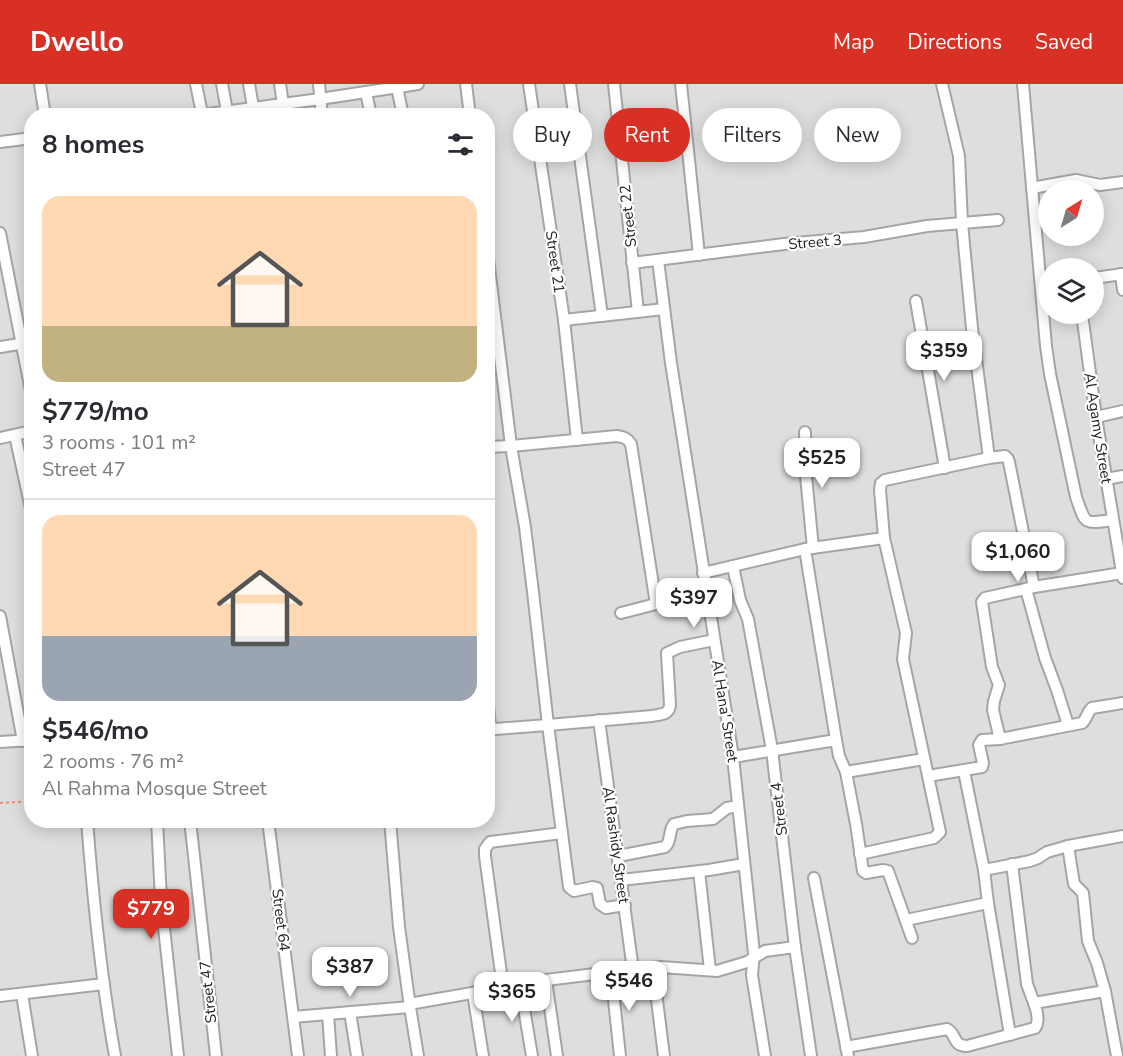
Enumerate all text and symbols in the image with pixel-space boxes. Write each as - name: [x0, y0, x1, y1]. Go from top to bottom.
- text: Dwello: [30, 23, 124, 61]
- text: Map: [833, 28, 874, 56]
- text: Directions: [907, 28, 1002, 56]
- text: Saved: [1035, 28, 1093, 56]
- chip: Buy: [513, 108, 592, 162]
- chip: Rent: [604, 108, 690, 162]
- chip: Filters: [702, 108, 802, 162]
- chip: New: [814, 108, 901, 162]
- text: 8 homes: [42, 127, 144, 162]
- icon: filters: [444, 128, 477, 161]
- north arrow: [1038, 180, 1104, 246]
- map controls: [1038, 180, 1104, 324]
- street label: Street 22: [615, 184, 641, 248]
- street label: Street 21: [541, 230, 569, 294]
- street label: Street 3: [787, 230, 843, 254]
- icon: home: [206, 235, 314, 343]
- button: layers: [1038, 258, 1104, 324]
- pin: $359: [908, 331, 980, 382]
- text: $359: [920, 337, 968, 364]
- street label: Al Agamy Street: [1079, 371, 1117, 486]
- text: $779/mo: [42, 394, 149, 429]
- text: 3 rooms · 101 m²: [42, 429, 196, 456]
- pin: $525: [786, 438, 858, 489]
- text: $525: [798, 444, 846, 471]
- text: Street 47: [42, 456, 126, 483]
- pin: $1,060: [969, 532, 1067, 583]
- text: $1,060: [986, 538, 1050, 565]
- icon: home: [206, 554, 314, 662]
- pin: $397: [658, 578, 730, 629]
- text: $397: [670, 584, 718, 611]
- street label: Al Hana' Street: [707, 658, 743, 764]
- text: $546/mo: [42, 713, 149, 748]
- text: 2 rooms · 76 m²: [42, 748, 184, 775]
- text: Al Rahma Mosque Street: [42, 775, 267, 802]
- street label: Street 4: [766, 781, 792, 837]
- street label: Al Rashidy Street: [598, 785, 634, 905]
- street label: Street 64: [267, 888, 295, 952]
- pin: $779: [115, 889, 187, 940]
- text: $779: [127, 895, 175, 922]
- pin: $387: [314, 947, 386, 998]
- text: $387: [326, 953, 374, 980]
- street label: Street 47: [195, 960, 221, 1024]
- pin: $546: [593, 961, 665, 1012]
- text: $546: [605, 967, 653, 994]
- pin: $365: [476, 972, 548, 1023]
- text: $365: [488, 978, 536, 1005]

